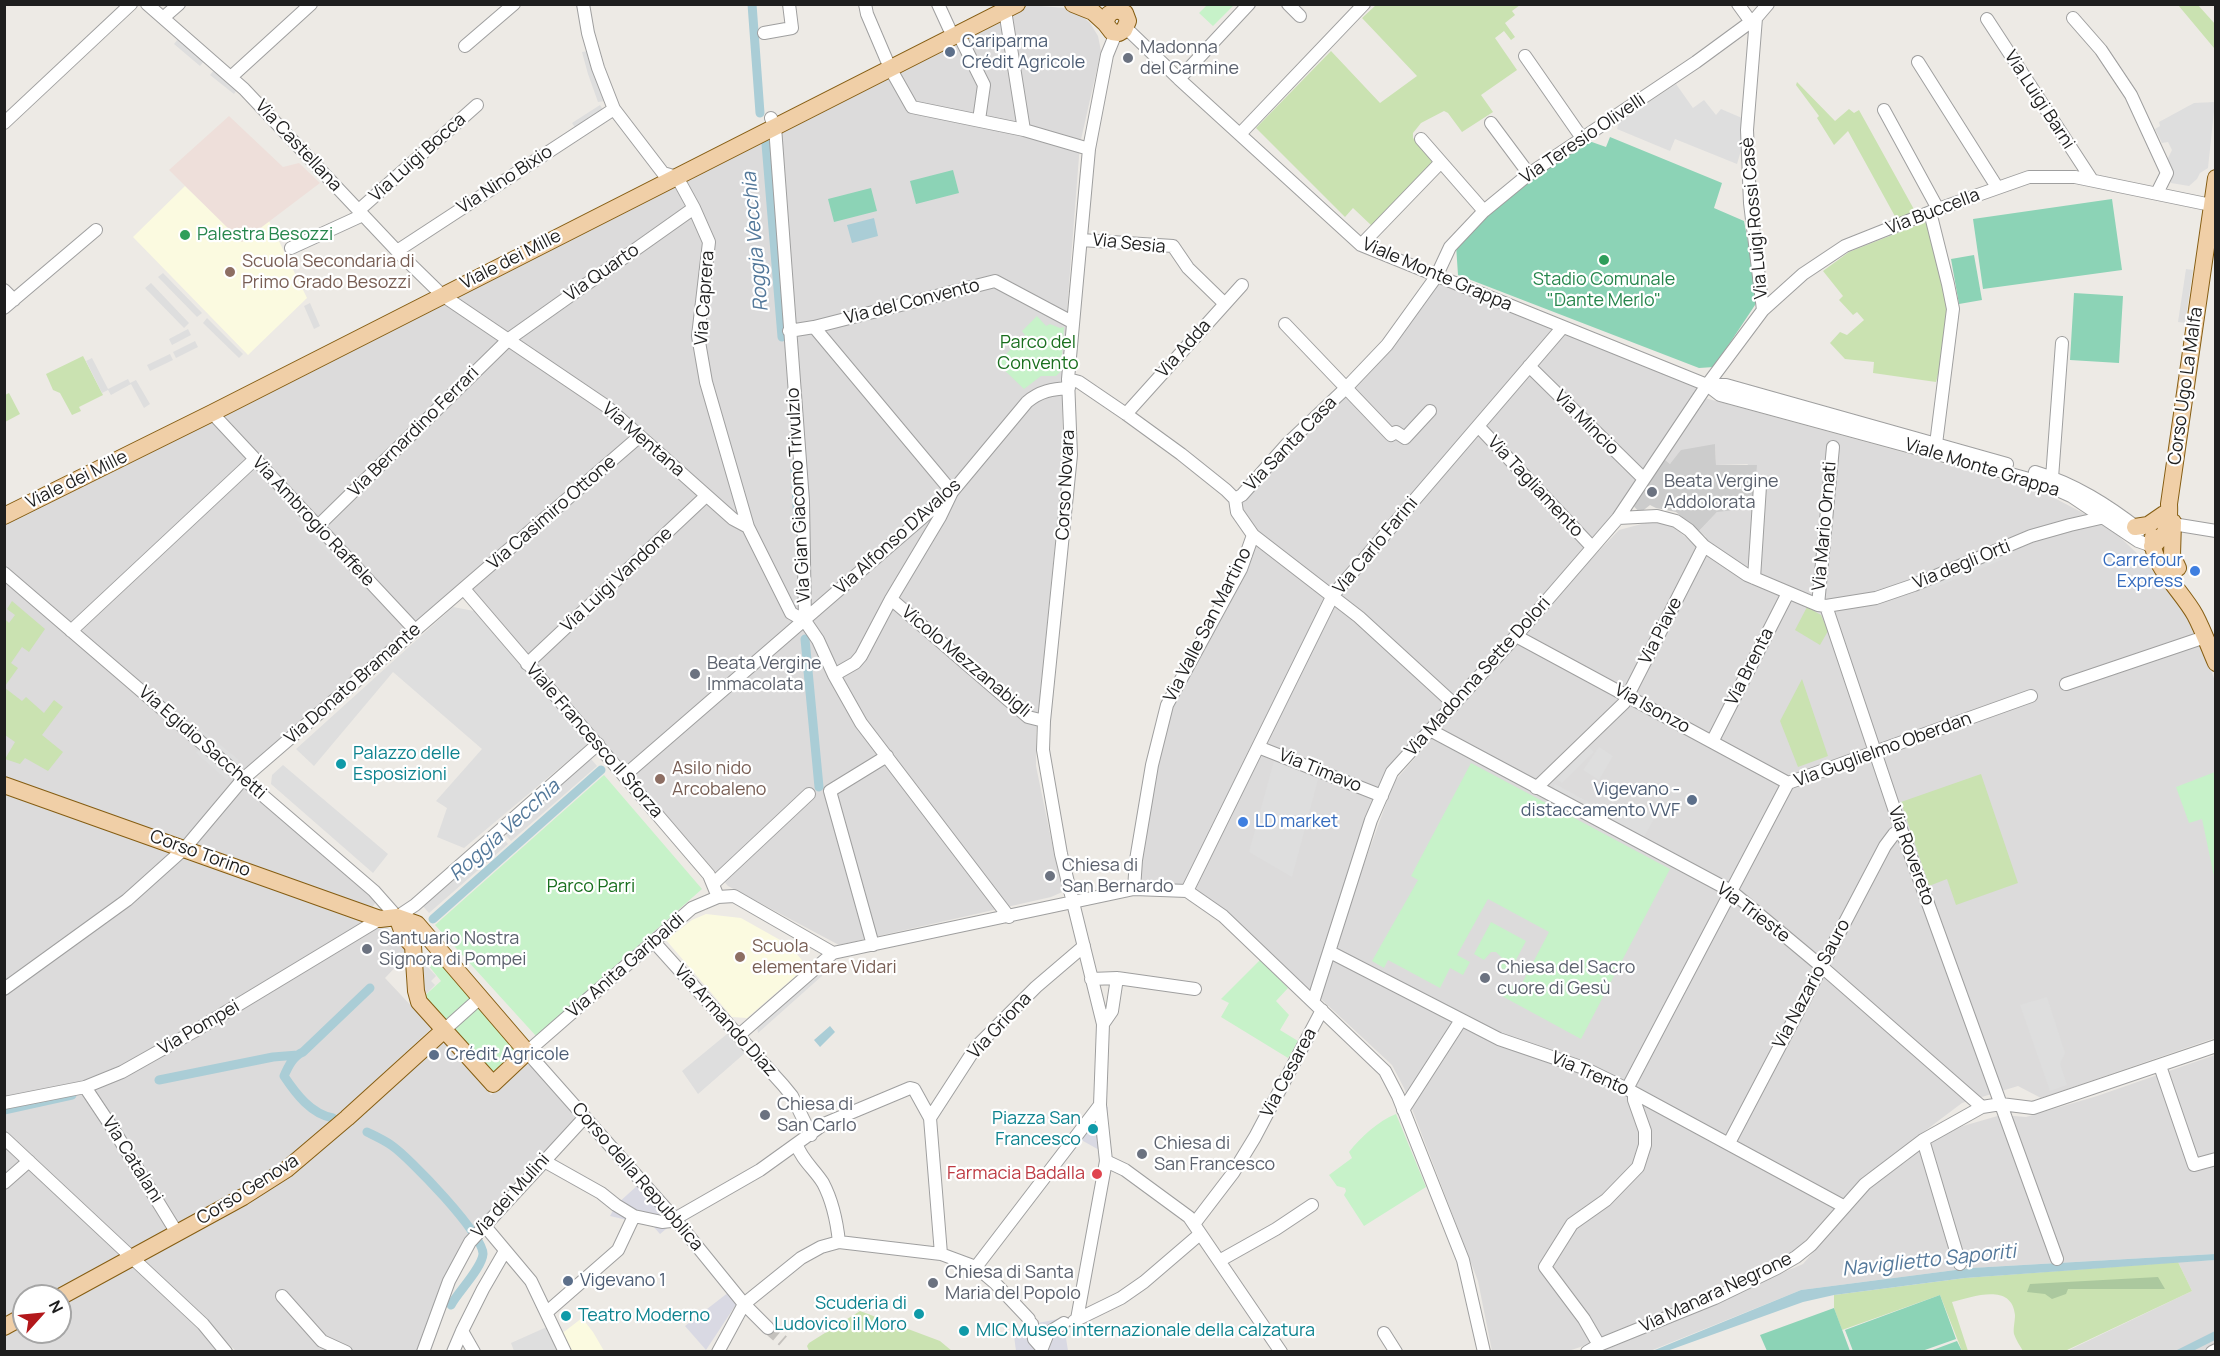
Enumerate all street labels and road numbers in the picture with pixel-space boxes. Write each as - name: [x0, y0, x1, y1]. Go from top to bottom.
- street label: Via Luigi Barni: [1999, 47, 2079, 153]
- street label: Via Teresio Olivelli: [1516, 89, 1650, 189]
- street label: Via Castellana: [250, 96, 346, 196]
- street label: Via Luigi Bocca: [365, 109, 471, 207]
- street label: Via Luigi Rossi Casè: [1737, 136, 1773, 300]
- street label: Via Nino Bixio: [453, 141, 557, 219]
- street label: Via Buccella: [1883, 184, 1983, 240]
- street label: Viale dei Mille: [457, 225, 565, 295]
- street label: Via Sesia: [1091, 229, 1167, 259]
- street label: Viale Monte Grappa: [1359, 234, 1515, 316]
- street label: Via Quarto: [561, 239, 643, 307]
- street label: Via Caprera: [691, 250, 719, 346]
- street label: Via del Convento: [842, 275, 982, 329]
- street label: Corso Ugo La Malfa: [2164, 306, 2208, 466]
- street label: Via Adda: [1152, 315, 1216, 383]
- street label: Via Bernardino Ferrari: [344, 362, 484, 502]
- street label: Via Mincio: [1549, 386, 1623, 460]
- street label: Via Gian Giacomo Trivulzio: [783, 387, 815, 603]
- street label: Via Santa Casa: [1240, 392, 1342, 496]
- street label: Via Mentana: [597, 398, 689, 482]
- street label: Corso Novara: [1052, 429, 1080, 541]
- street label: Via Tagliamento: [1483, 432, 1587, 542]
- street label: Viale Monte Grappa: [1902, 434, 2062, 502]
- street label: Viale dei Mille: [23, 446, 131, 514]
- street label: Via Casimiro Ottone: [483, 451, 621, 575]
- street label: Via Ambrogio Raffele: [247, 453, 379, 591]
- street label: Via Mario Ornati: [1809, 460, 1841, 592]
- street label: Via Alfonso D'Avalos: [830, 475, 966, 599]
- street label: Via Carlo Farini: [1329, 493, 1423, 599]
- street label: Via Luigi Vandone: [557, 523, 677, 637]
- street label: Via degli Orti: [1910, 536, 2014, 594]
- street label: Via Valle San Martino: [1160, 544, 1256, 706]
- street label: Via Madonna Sette Dolori: [1401, 593, 1555, 761]
- street label: Via Piave: [1635, 594, 1687, 668]
- street label: Vicolo Mezzanabigli: [897, 602, 1035, 722]
- street label: Via Donato Bramante: [281, 619, 425, 749]
- street label: Via Brenta: [1721, 625, 1779, 709]
- street label: Viale Francesco II Sforza: [521, 659, 667, 823]
- street label: Via Isonzo: [1611, 679, 1693, 739]
- street label: Via Egidio Sacchetti: [134, 682, 270, 804]
- street label: Via Guglielmo Oberdan: [1792, 708, 1974, 792]
- street label: Via Timavo: [1275, 745, 1365, 797]
- street label: Via Rovereto: [1883, 804, 1939, 908]
- street label: Corso Torino: [147, 826, 253, 882]
- street label: Via Trieste: [1712, 878, 1794, 948]
- street label: Via Anita Garibaldi: [563, 909, 689, 1023]
- street label: Via Nazario Sauro: [1769, 916, 1855, 1052]
- street label: Via Armando Diaz: [669, 961, 781, 1081]
- street label: Via Griona: [964, 988, 1036, 1064]
- street label: Via Pompei: [154, 996, 244, 1060]
- street label: Via Cesarea: [1257, 1025, 1321, 1121]
- street label: Via Trento: [1548, 1047, 1632, 1101]
- street label: Corso della Repubblica: [567, 1099, 707, 1255]
- street label: Via Catalani: [97, 1113, 167, 1207]
- street label: Via dei Mulini: [467, 1149, 555, 1243]
- street label: Corso Genova: [193, 1150, 303, 1230]
- street label: Via Manara Negrone: [1636, 1248, 1796, 1338]

